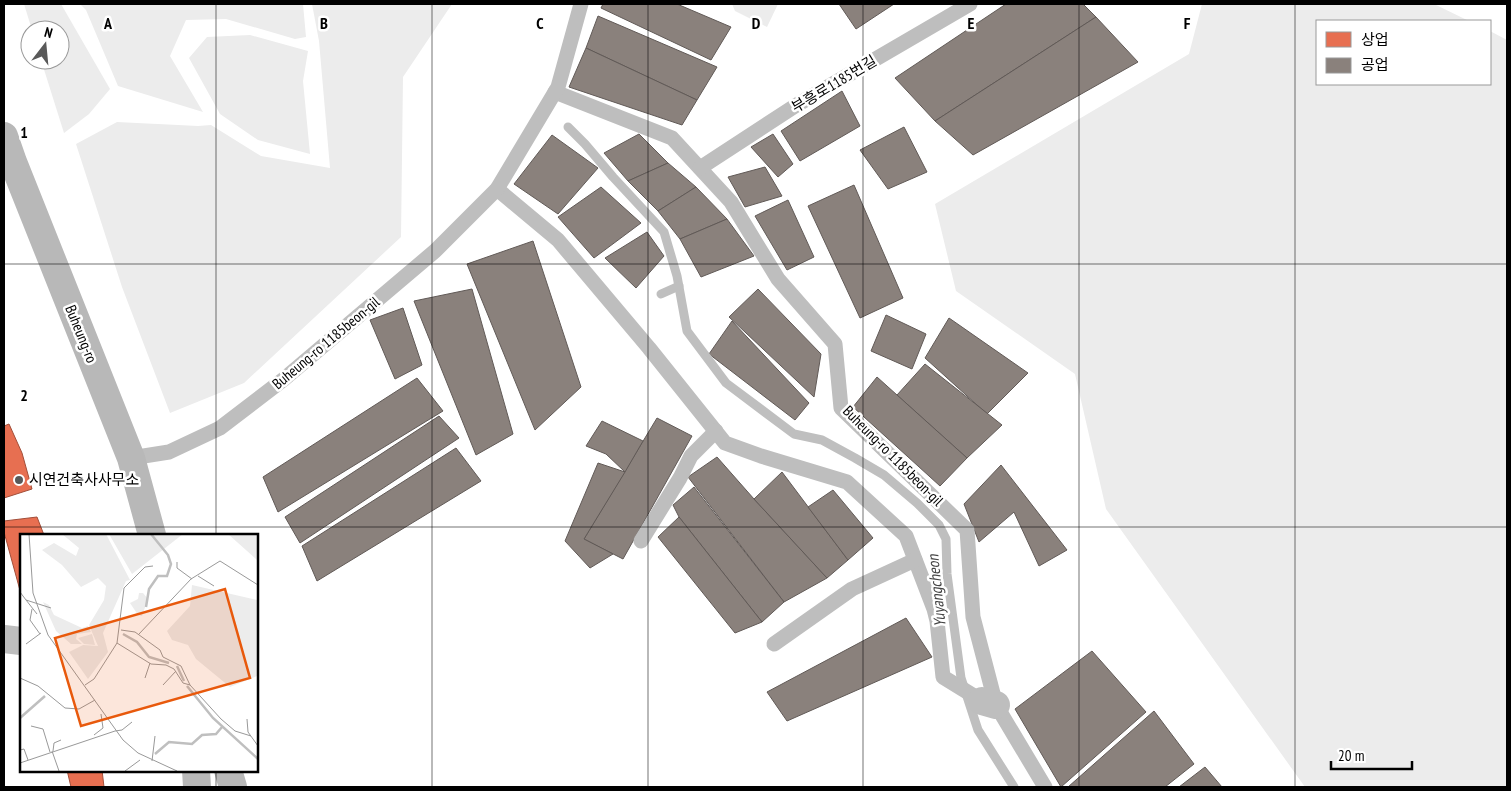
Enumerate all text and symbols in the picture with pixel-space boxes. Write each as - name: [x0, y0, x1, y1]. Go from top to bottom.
- text: A: [103, 13, 113, 33]
- text: B: [320, 13, 328, 33]
- text: C: [536, 13, 544, 33]
- text: D: [752, 13, 761, 33]
- text: E: [968, 13, 975, 33]
- text: F: [1184, 13, 1191, 33]
- north arrow: [20, 20, 70, 70]
- legend: [1316, 20, 1491, 85]
- text: N: [42, 23, 55, 42]
- text: 상업: [1361, 30, 1389, 49]
- street label: 부흥로1185번길: [788, 51, 880, 116]
- text: 공업: [1361, 55, 1389, 74]
- text: 1: [20, 122, 28, 142]
- street label: Buheung-ro 1185beon-gil: [268, 292, 384, 393]
- street label: Buheung-ro: [61, 302, 102, 366]
- text: 2: [20, 385, 28, 405]
- street label: Buheung-ro 1185beon-gil: [839, 401, 948, 510]
- place label: 시연건축사사무소: [29, 470, 140, 489]
- marker: 시연건축사사무소: [13, 474, 25, 486]
- inset map: [20, 534, 258, 771]
- water label: Yuyangcheon: [922, 553, 950, 628]
- scale bar: [1331, 738, 1412, 770]
- text: 20 m: [1338, 746, 1364, 765]

